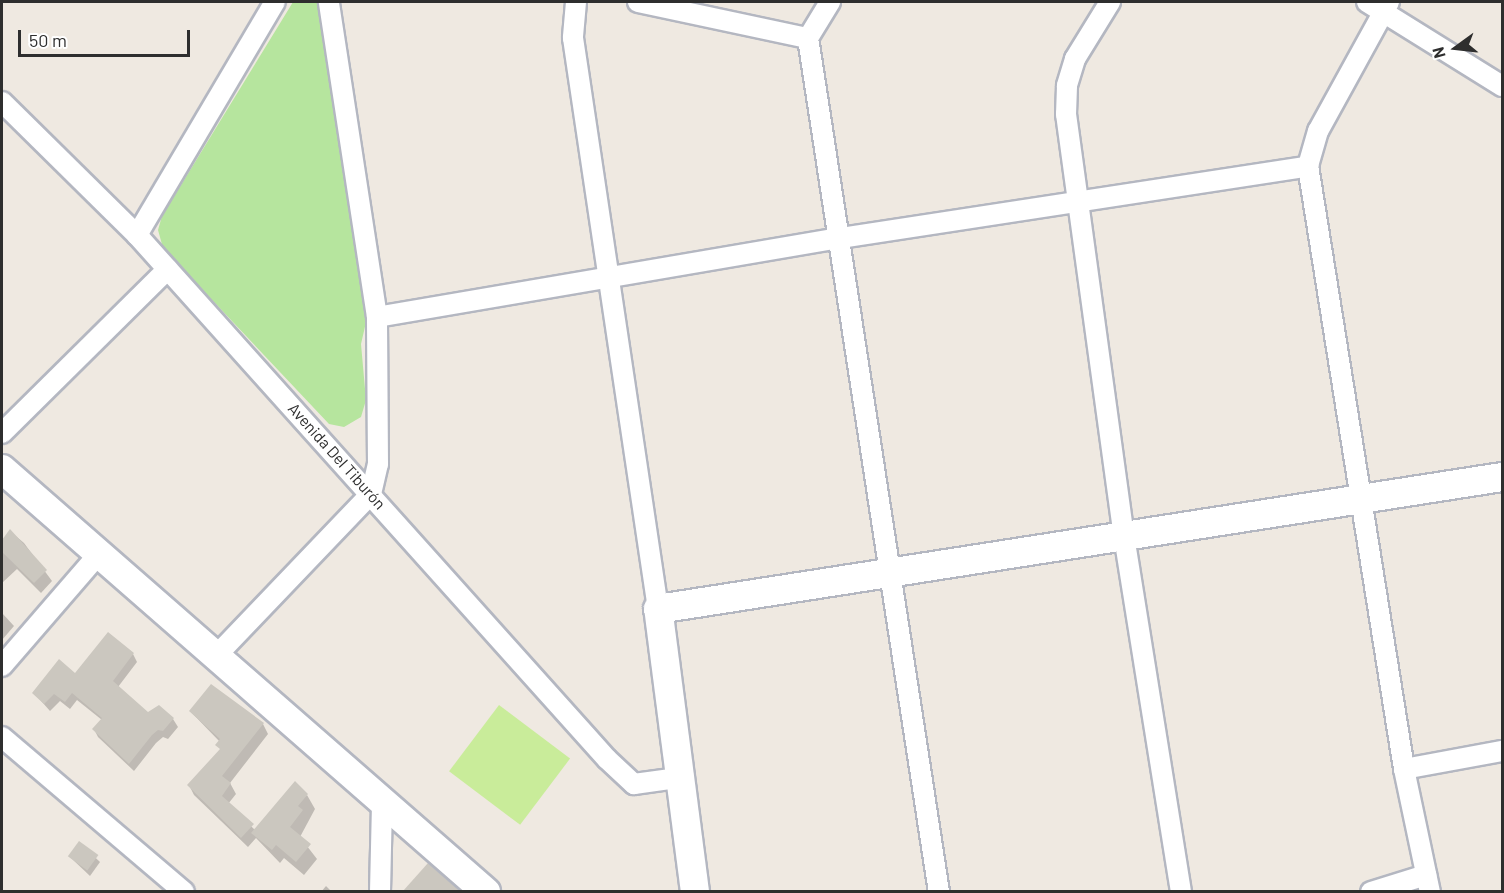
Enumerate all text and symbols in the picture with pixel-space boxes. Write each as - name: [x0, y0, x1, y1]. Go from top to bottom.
- scale bar: [21, 18, 194, 56]
- north arrow: [1426, 18, 1486, 78]
- text: 50 m: [29, 29, 67, 51]
- text: N: [1428, 45, 1449, 60]
- street label: Avenida Del Tiburón: [284, 399, 390, 513]

